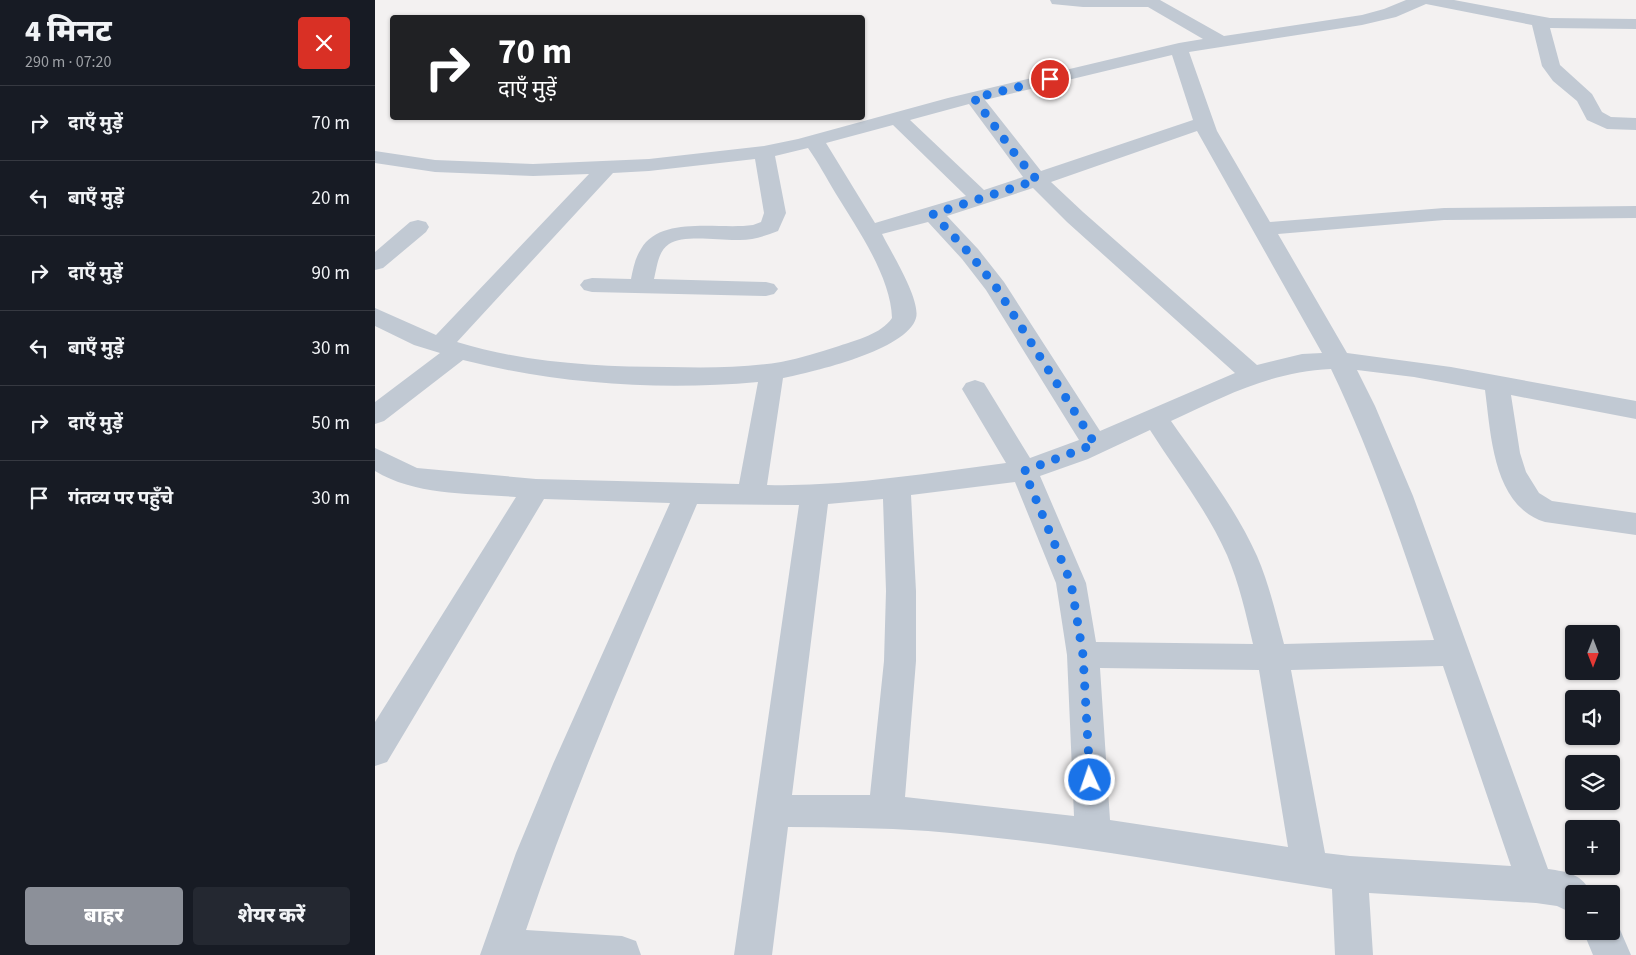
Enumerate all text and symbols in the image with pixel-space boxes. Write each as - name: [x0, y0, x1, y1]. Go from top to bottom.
- text: 4 मिनट: [25, 10, 112, 53]
- button: close: [298, 17, 350, 69]
- text: 70 m: [498, 27, 572, 77]
- icon: right: [415, 35, 480, 100]
- text: 290 m · 07:20: [25, 51, 112, 73]
- pin: [1029, 58, 1071, 100]
- icon: arrive: [1036, 65, 1064, 93]
- text: दाएँ मुड़ें: [498, 73, 557, 105]
- icon: right: [25, 109, 53, 137]
- text: दाएँ मुड़ें: [68, 110, 123, 137]
- text: 70 m: [312, 110, 350, 137]
- icon: left: [25, 184, 53, 212]
- text: बाएँ मुड़ें: [68, 185, 124, 212]
- text: 20 m: [312, 185, 350, 212]
- icon: right: [25, 259, 53, 287]
- text: दाएँ मुड़ें: [68, 260, 123, 287]
- text: 90 m: [312, 260, 350, 287]
- icon: left: [25, 334, 53, 362]
- text: बाएँ मुड़ें: [68, 335, 124, 362]
- text: 30 m: [312, 335, 350, 362]
- icon: right: [25, 409, 53, 437]
- text: दाएँ मुड़ें: [68, 410, 123, 437]
- text: 50 m: [312, 410, 350, 437]
- icon: arrive: [25, 484, 53, 512]
- text: गंतव्य पर पहुँचे: [68, 485, 173, 512]
- text: 30 m: [312, 485, 350, 512]
- north arrow: [1565, 625, 1620, 680]
- map controls: [1565, 625, 1620, 940]
- button: sound: [1565, 690, 1620, 745]
- position arrow: [1063, 753, 1115, 805]
- button: layers: [1565, 755, 1620, 810]
- button: +: [1565, 820, 1620, 875]
- button: −: [1565, 885, 1620, 940]
- button: बाहर: [25, 887, 183, 945]
- button: शेयर करें: [193, 887, 350, 945]

